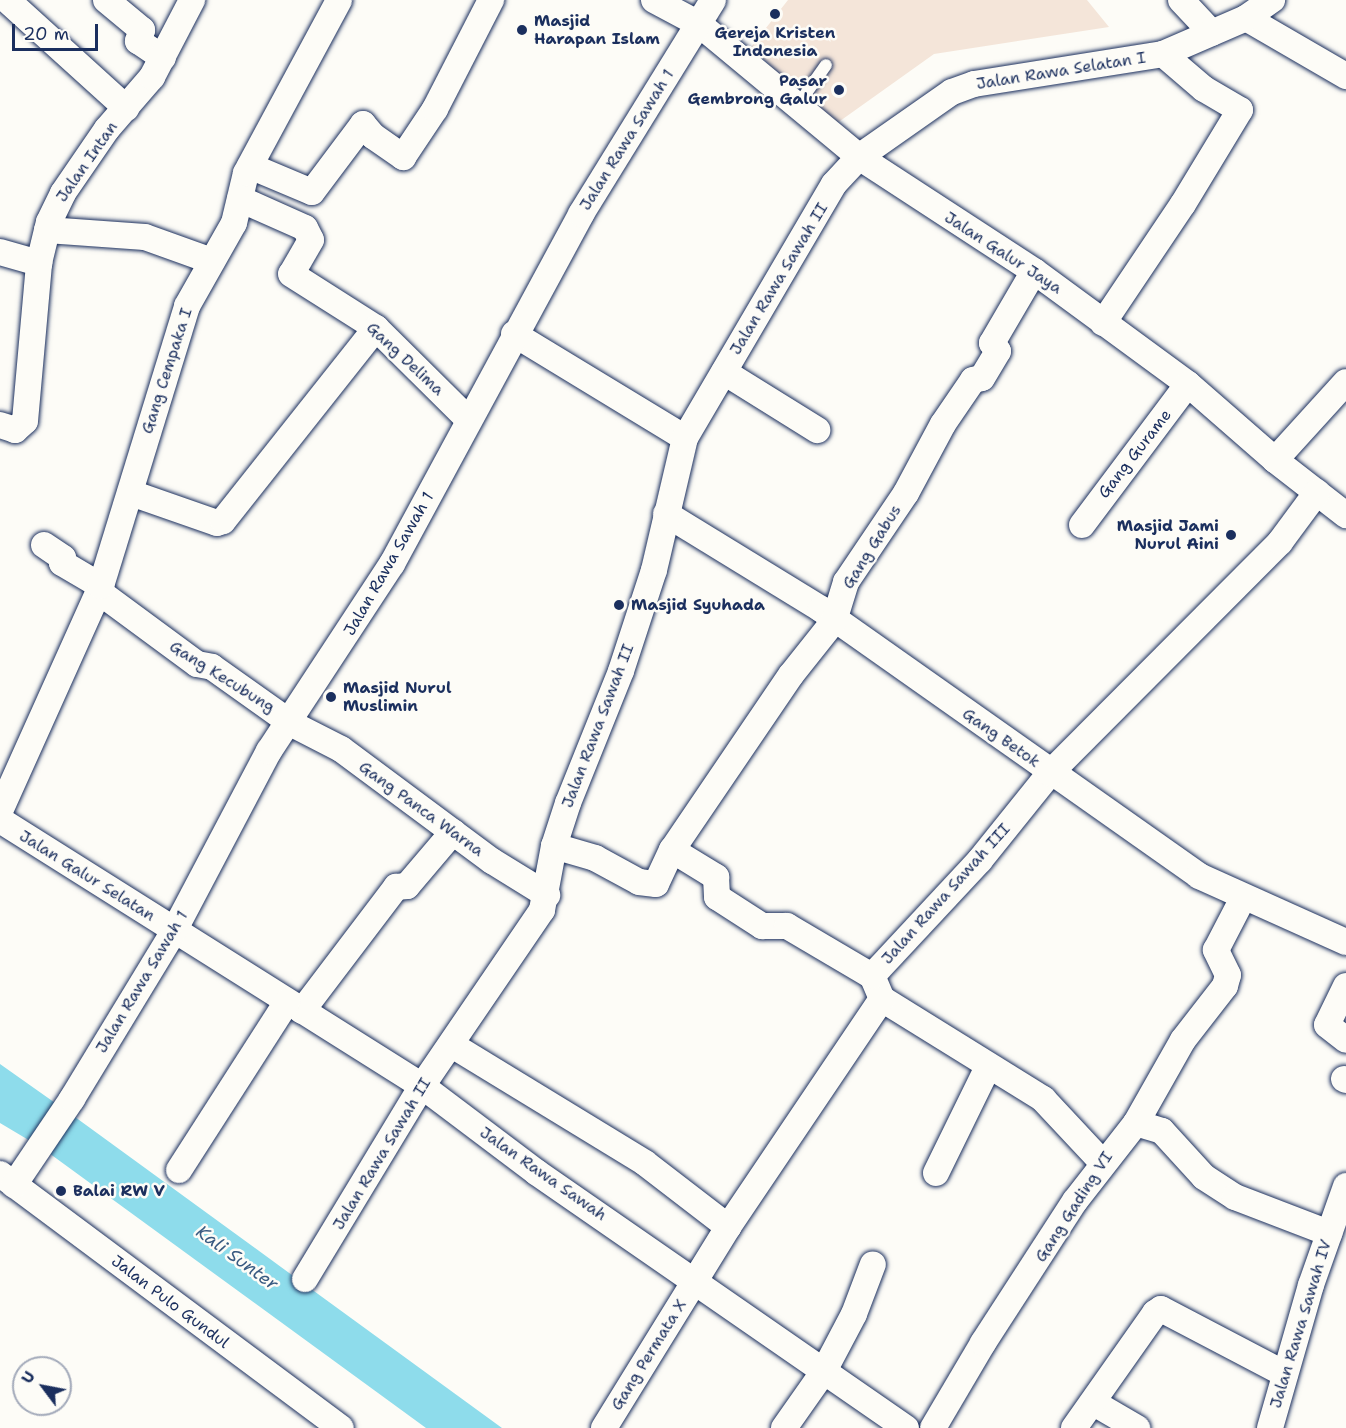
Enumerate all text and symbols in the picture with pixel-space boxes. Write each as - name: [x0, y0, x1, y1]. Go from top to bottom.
- marker: Gereja Kristen Indonesia: [768, 7, 782, 21]
- place label: Masjid Harapan Islam: [534, 11, 660, 49]
- scale bar: [15, 12, 100, 50]
- text: 20 m: [23, 22, 69, 46]
- marker: Masjid Harapan Islam: [515, 23, 529, 37]
- place label: Gereja Kristen Indonesia: [715, 23, 835, 61]
- street label: Jalan Rawa Selatan I: [975, 48, 1147, 94]
- street label: Jalan Rawa Sawah 1: [576, 66, 678, 214]
- place label: Pasar Gembrong Galur: [688, 71, 827, 109]
- marker: Pasar Gembrong Galur: [832, 83, 846, 97]
- street label: Jalan Intan: [52, 118, 122, 206]
- street label: Jalan Rawa Sawah II: [726, 200, 832, 358]
- street label: Jalan Galur Jaya: [941, 208, 1065, 298]
- street label: Gang Cempaka I: [138, 306, 196, 436]
- street label: Gang Delima: [362, 318, 448, 400]
- street label: Gang Gurame: [1094, 406, 1176, 502]
- street label: Jalan Rawa Sawah 1: [340, 489, 438, 639]
- street label: Gang Gabus: [839, 501, 905, 593]
- place label: Masjid Jami Nurul Aini: [1117, 516, 1219, 554]
- marker: Masjid Jami Nurul Aini: [1224, 528, 1238, 542]
- place label: Masjid Syuhada: [631, 595, 765, 615]
- marker: Masjid Syuhada: [612, 598, 626, 612]
- street label: Gang Kecubung: [166, 637, 278, 717]
- street label: Jalan Rawa Sawah II: [558, 641, 638, 811]
- place label: Masjid Nurul Muslimin: [343, 678, 451, 716]
- marker: Masjid Nurul Muslimin: [324, 690, 338, 704]
- street label: Gang Betok: [958, 704, 1044, 772]
- street label: Gang Panca Warna: [355, 757, 487, 861]
- street label: Jalan Rawa Sawah III: [878, 820, 1014, 968]
- street label: Jalan Galur Selatan: [16, 826, 158, 926]
- street label: Jalan Rawa Sawah 1: [92, 907, 192, 1057]
- street label: Jalan Rawa Sawah II: [329, 1075, 435, 1233]
- street label: Jalan Rawa Sawah: [476, 1123, 610, 1225]
- street label: Gang Gading VI: [1031, 1148, 1117, 1266]
- place label: Balai RW V: [73, 1181, 165, 1201]
- marker: Balai RW V: [54, 1184, 68, 1198]
- water label: Kali Sunter: [192, 1221, 282, 1295]
- street label: Jalan Rawa Sawah IV: [1266, 1237, 1336, 1411]
- street label: Jalan Pulo Gundul: [107, 1251, 233, 1353]
- street label: Gang Permata X: [607, 1296, 691, 1414]
- north arrow: [12, 1356, 72, 1416]
- text: U: [16, 1367, 40, 1387]

